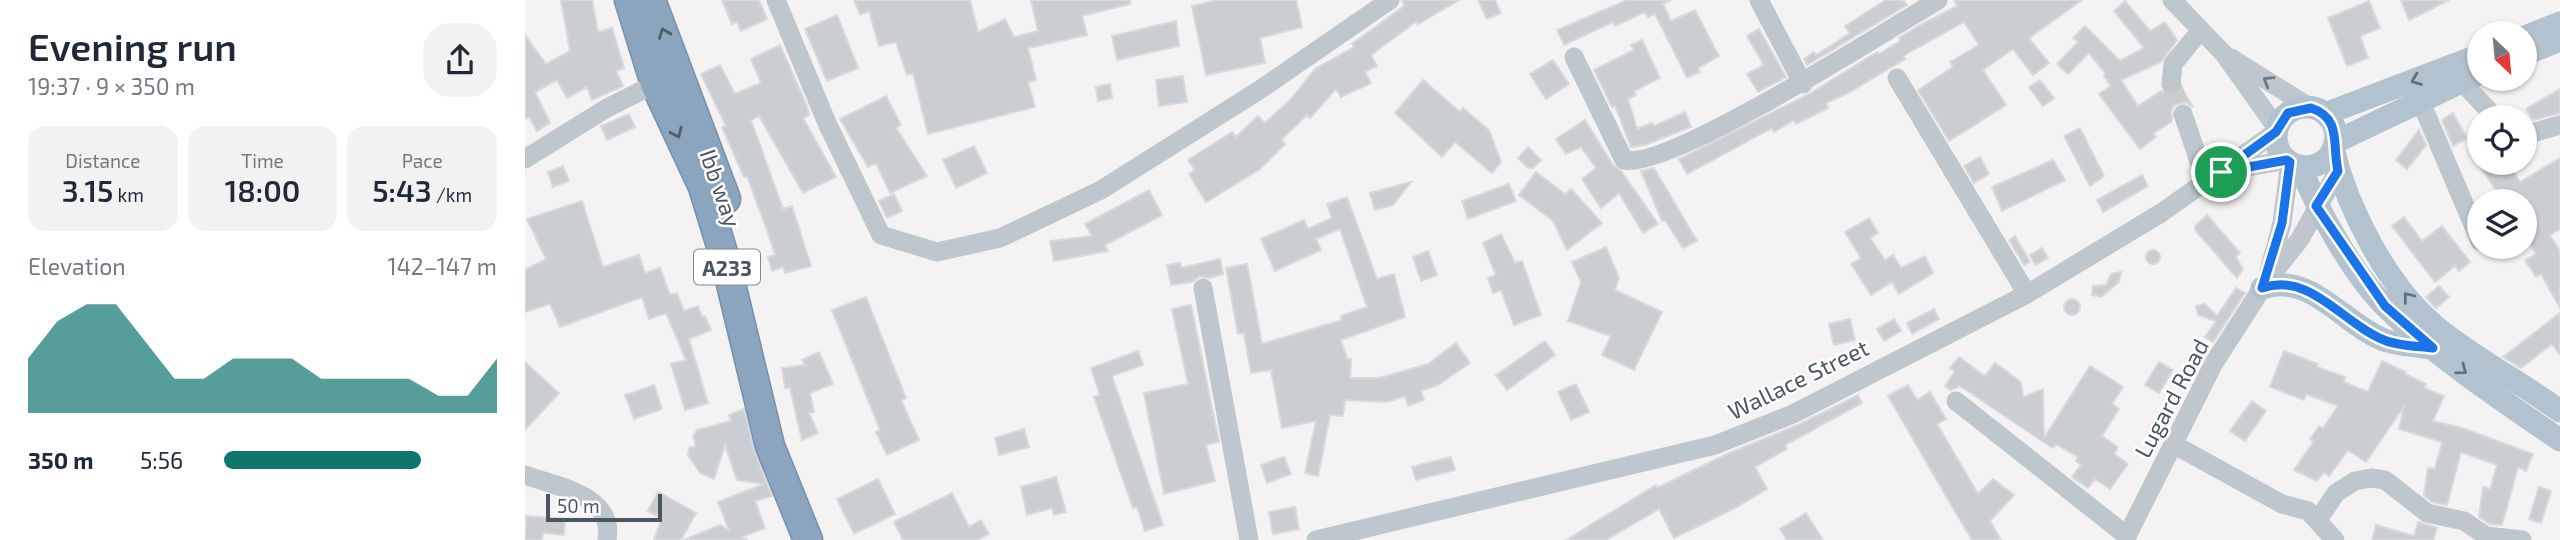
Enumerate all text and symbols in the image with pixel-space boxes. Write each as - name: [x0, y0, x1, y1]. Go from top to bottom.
- north arrow: [2467, 21, 2537, 91]
- map controls: [2467, 21, 2537, 259]
- text: Evening run: [28, 23, 237, 69]
- button: share: [423, 23, 497, 97]
- one-way arrow: [658, 28, 672, 40]
- one-way arrow: [2411, 71, 2423, 85]
- text: 19:37 · 9 × 350 m: [28, 72, 195, 100]
- one-way arrow: [2262, 76, 2275, 89]
- button: locate: [2467, 105, 2537, 175]
- one-way arrow: [669, 126, 683, 138]
- pin: [2191, 142, 2251, 202]
- street label: Ibb way: [695, 145, 747, 231]
- text: Distance: [65, 149, 140, 172]
- text: Time: [241, 149, 284, 172]
- text: Pace: [402, 149, 443, 172]
- icon: arrive: [2202, 153, 2240, 191]
- text: 3.15: [62, 172, 113, 208]
- text: 18:00: [225, 172, 300, 208]
- text: 5:43: [372, 172, 432, 208]
- text: km: [113, 183, 144, 206]
- text: /km: [432, 183, 472, 206]
- button: layers: [2467, 189, 2537, 259]
- road number: A233: [694, 250, 760, 284]
- text: Elevation: [28, 252, 126, 280]
- text: 142–147 m: [388, 252, 497, 280]
- one-way arrow: [2404, 292, 2417, 304]
- street label: Wallace Street: [1723, 333, 1873, 425]
- street label: Lugard Road: [2128, 334, 2214, 462]
- one-way arrow: [2454, 362, 2466, 375]
- text: 350 m: [28, 446, 93, 474]
- text: 5:56: [140, 446, 183, 474]
- scale bar: [546, 491, 661, 523]
- text: 50 m: [557, 494, 600, 517]

